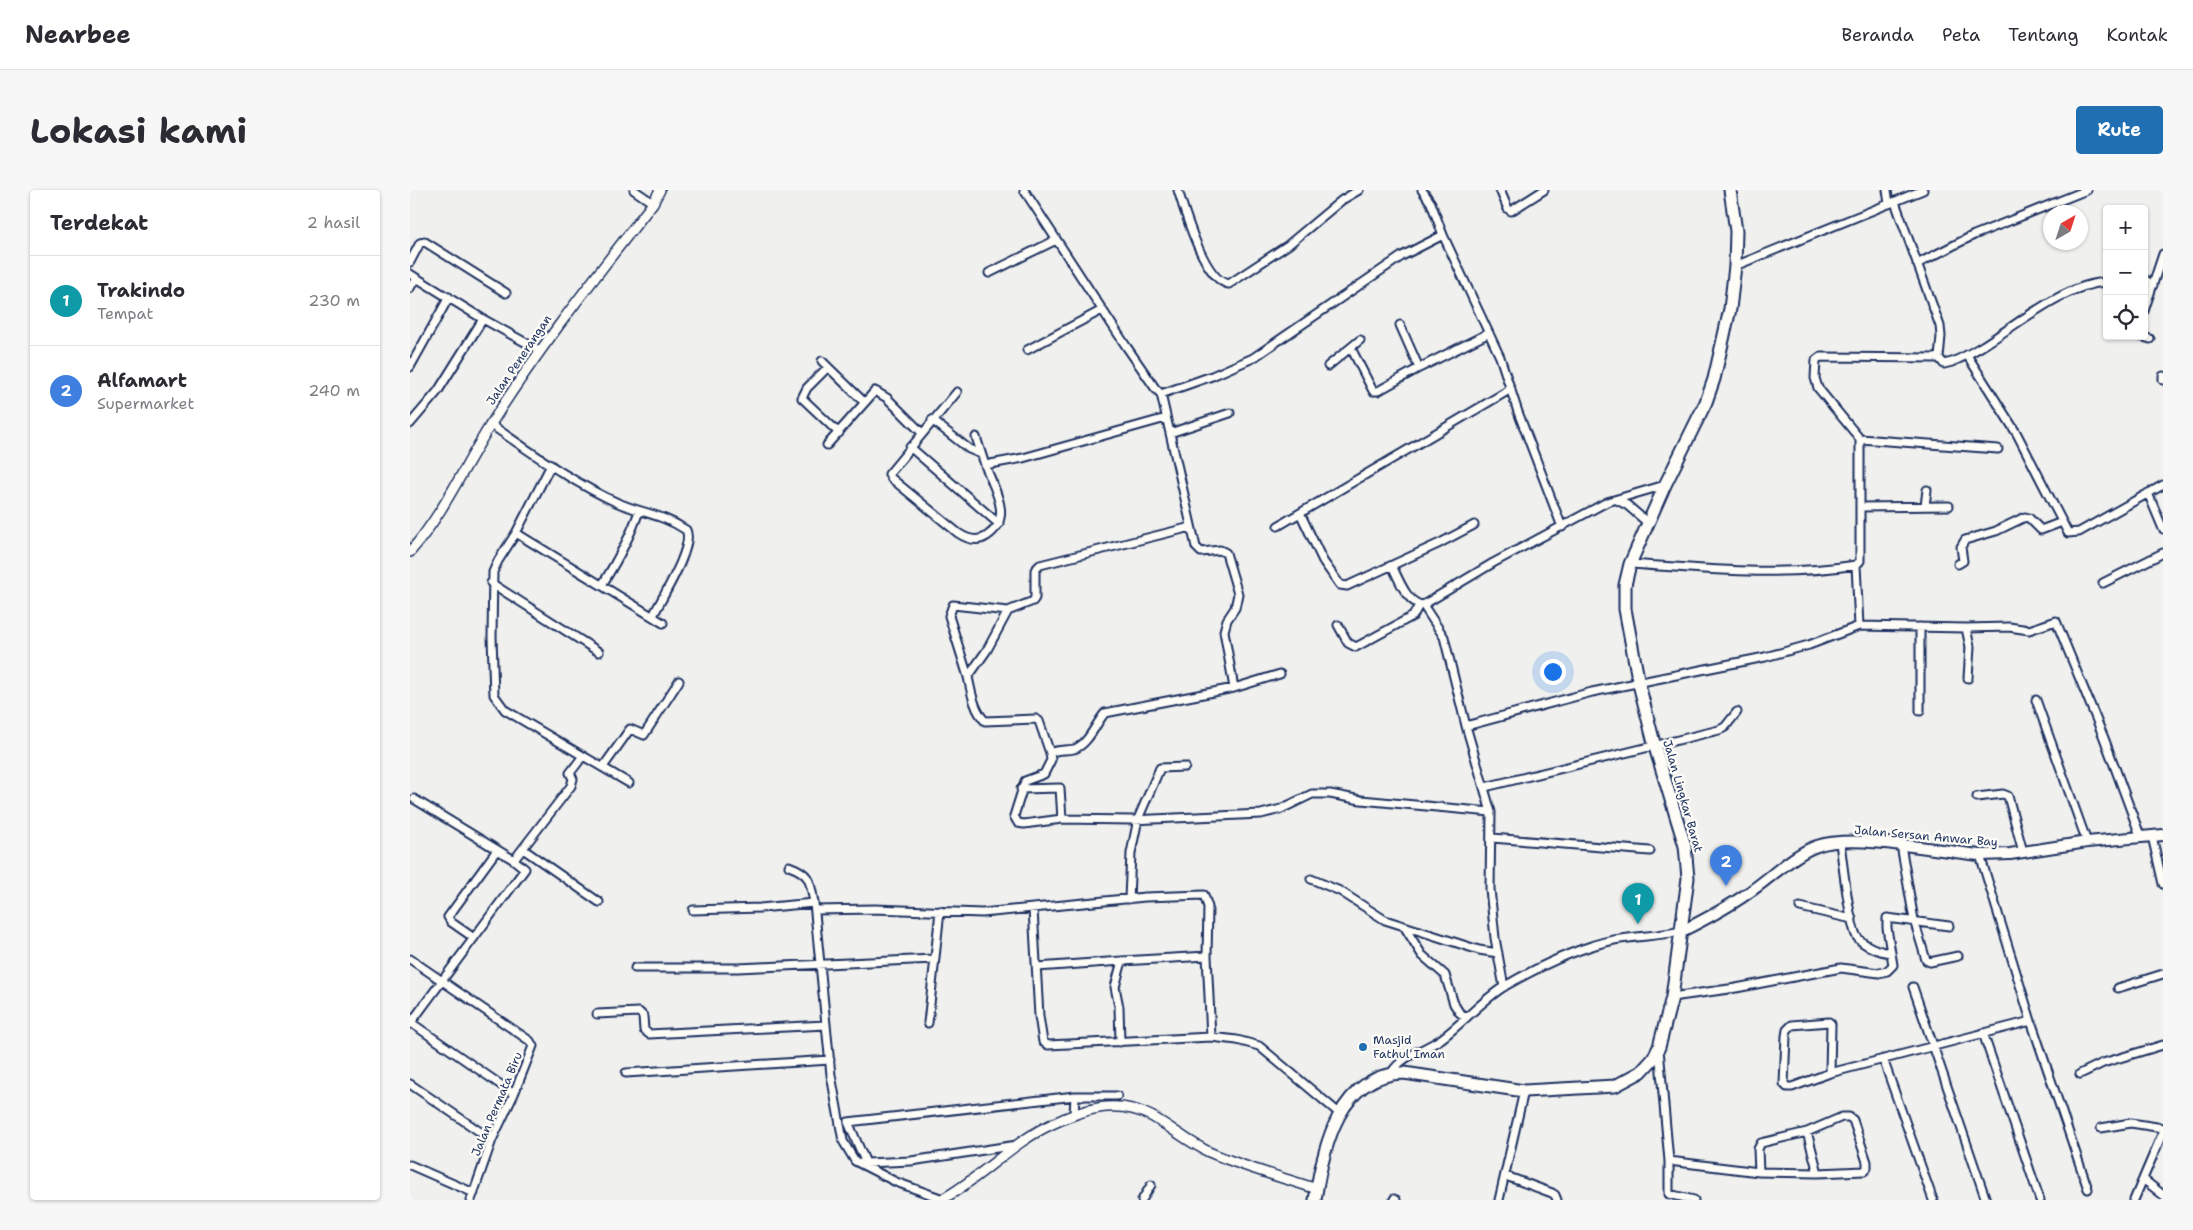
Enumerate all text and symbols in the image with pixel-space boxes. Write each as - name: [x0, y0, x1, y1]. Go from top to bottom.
- text: Nearbee: [25, 19, 131, 51]
- text: Beranda: [1842, 23, 1914, 47]
- text: Peta: [1942, 23, 1980, 47]
- text: Tentang: [2008, 23, 2079, 47]
- text: Kontak: [2107, 23, 2168, 47]
- button: Rute: [2076, 106, 2163, 154]
- text: Lokasi kami: [30, 107, 247, 154]
- north arrow: [2043, 205, 2088, 250]
- map controls: [2103, 205, 2148, 340]
- button: +: [2103, 205, 2148, 250]
- text: Terdekat: [50, 209, 148, 237]
- text: 2 hasil: [307, 212, 360, 233]
- button: −: [2103, 250, 2148, 295]
- text: Trakindo: [97, 278, 185, 303]
- text: 1: [62, 290, 70, 311]
- text: 230 m: [308, 290, 360, 311]
- button: locate: [2103, 295, 2148, 340]
- text: Tempat: [97, 303, 153, 324]
- street label: Jalan Penerangan: [483, 312, 555, 408]
- text: Alfamart: [97, 368, 187, 393]
- text: 2: [60, 380, 72, 401]
- text: 240 m: [308, 380, 360, 401]
- text: Supermarket: [97, 393, 194, 414]
- your location: [1540, 659, 1566, 685]
- street label: Jalan Lingkar Barat: [1659, 738, 1707, 854]
- street label: Jalan Sersan Anwar Bay: [1854, 822, 1999, 850]
- pin: 2: [1710, 845, 1742, 886]
- pin: 1: [1622, 883, 1654, 924]
- place label: Masjid Fathul Iman: [1373, 1032, 1445, 1062]
- marker: Masjid Fathul Iman: [1357, 1041, 1369, 1053]
- street label: Jalan Permata Biru: [468, 1049, 526, 1159]

